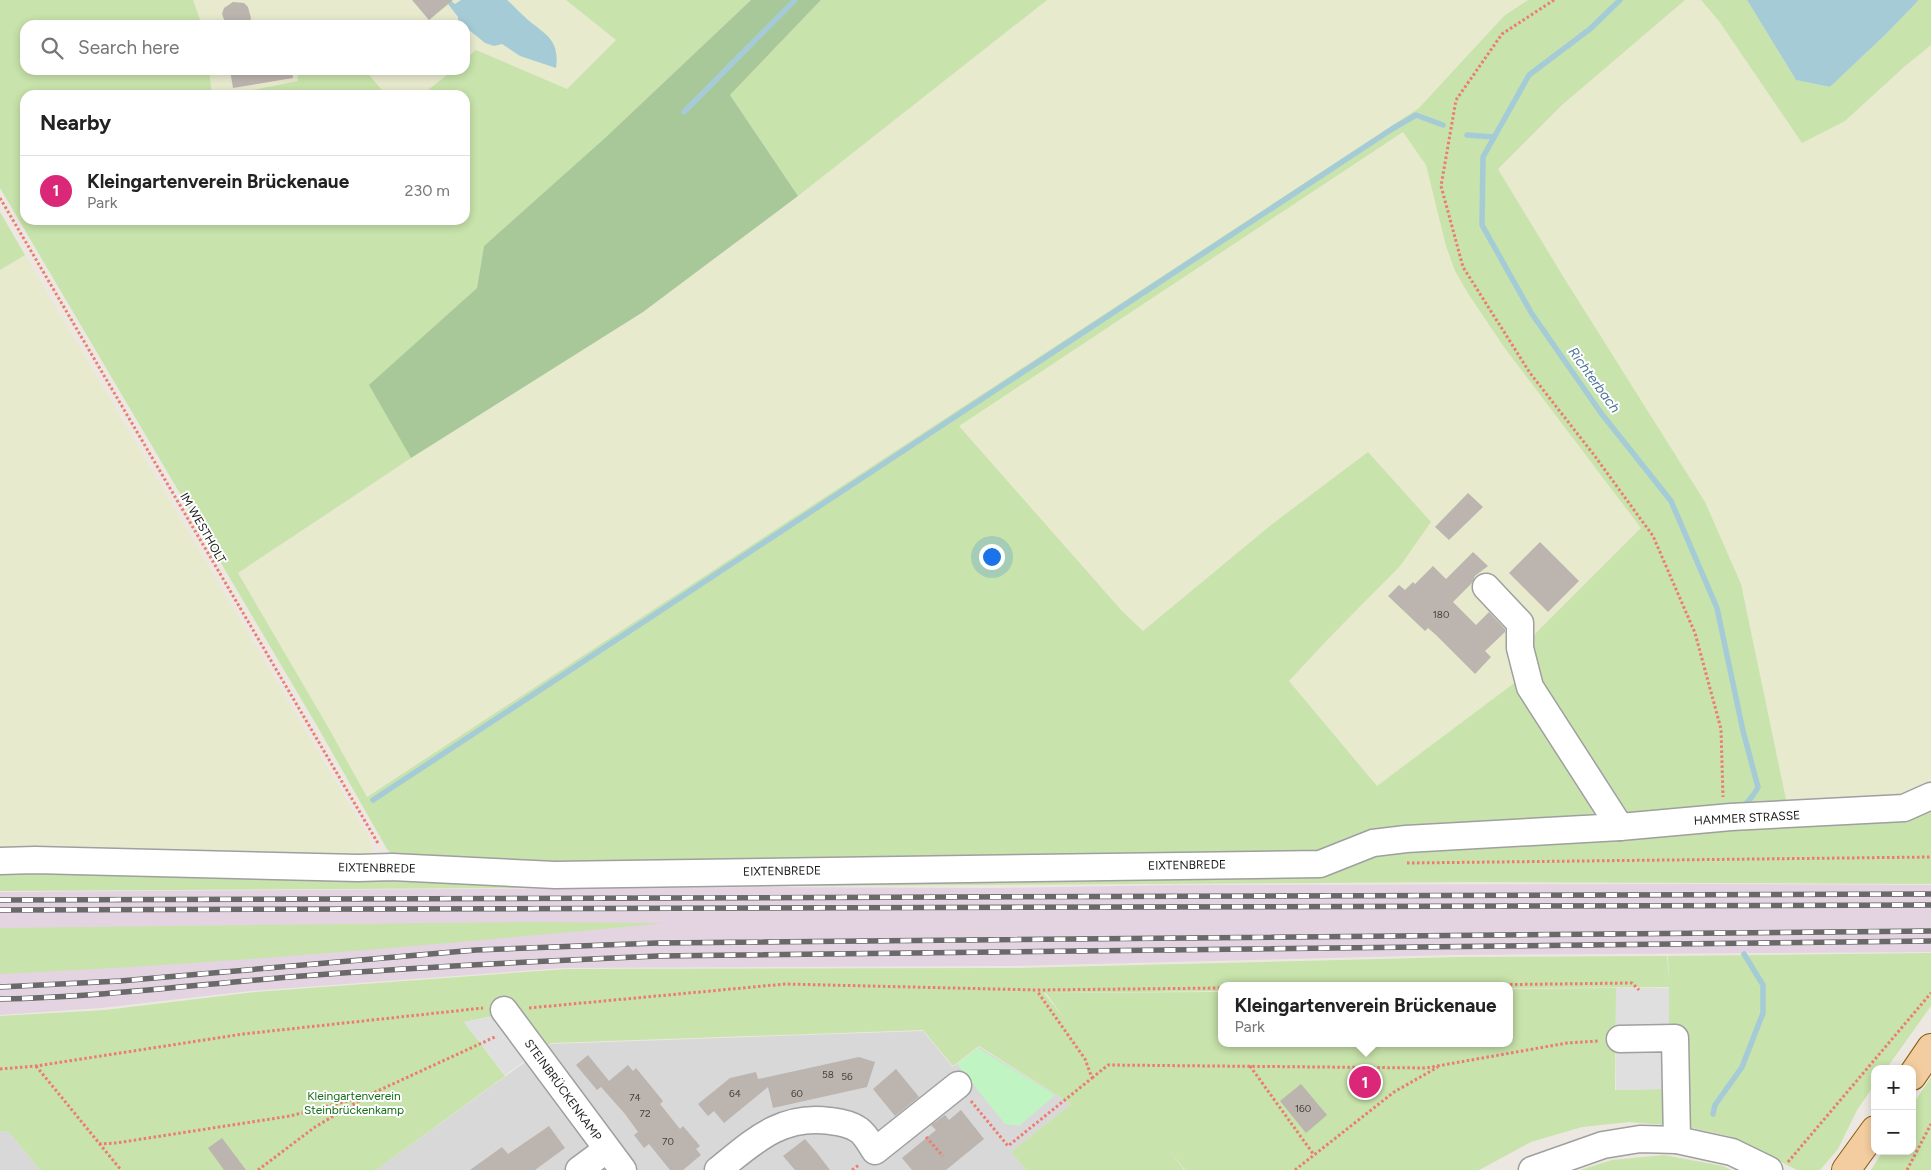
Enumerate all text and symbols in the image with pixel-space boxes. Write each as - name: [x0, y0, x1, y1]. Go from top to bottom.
- search box: [20, 20, 470, 75]
- icon: search: [38, 34, 66, 62]
- text: Search here: [78, 36, 180, 59]
- text: Nearby: [40, 110, 111, 135]
- text: Kleingartenverein Brückenaue: [87, 170, 349, 193]
- text: 1: [53, 181, 59, 200]
- text: 230 m: [405, 181, 450, 200]
- text: Park: [87, 193, 117, 212]
- water label: Richterbach: [1564, 344, 1624, 416]
- street label: IM WESTHOLT: [177, 490, 229, 566]
- your location: [979, 544, 1005, 570]
- house number: 180: [1433, 608, 1449, 621]
- street label: HAMMER STRASSE: [1693, 808, 1801, 828]
- street label: EIXTENBREDE: [1148, 857, 1226, 873]
- street label: EIXTENBREDE: [338, 860, 416, 876]
- street label: EIXTENBREDE: [743, 863, 821, 879]
- popup: [1218, 982, 1513, 1047]
- text: Kleingartenverein Brückenaue: [1234, 994, 1497, 1017]
- text: Park: [1234, 1017, 1265, 1036]
- street label: STEINBRÜCKENKAMP: [522, 1037, 605, 1143]
- pin: 1: [1349, 1063, 1381, 1101]
- map controls: [1871, 1065, 1916, 1155]
- button: +: [1871, 1065, 1916, 1110]
- house number: 58: [822, 1068, 834, 1081]
- house number: 56: [841, 1070, 853, 1083]
- house number: 64: [729, 1087, 741, 1100]
- house number: 60: [791, 1087, 803, 1100]
- park label: Kleingartenverein Steinbrückenkamp: [304, 1089, 404, 1117]
- house number: 74: [629, 1091, 641, 1104]
- house number: 160: [1295, 1102, 1311, 1115]
- house number: 72: [640, 1107, 650, 1120]
- button: −: [1871, 1110, 1916, 1155]
- house number: 70: [662, 1135, 674, 1148]

